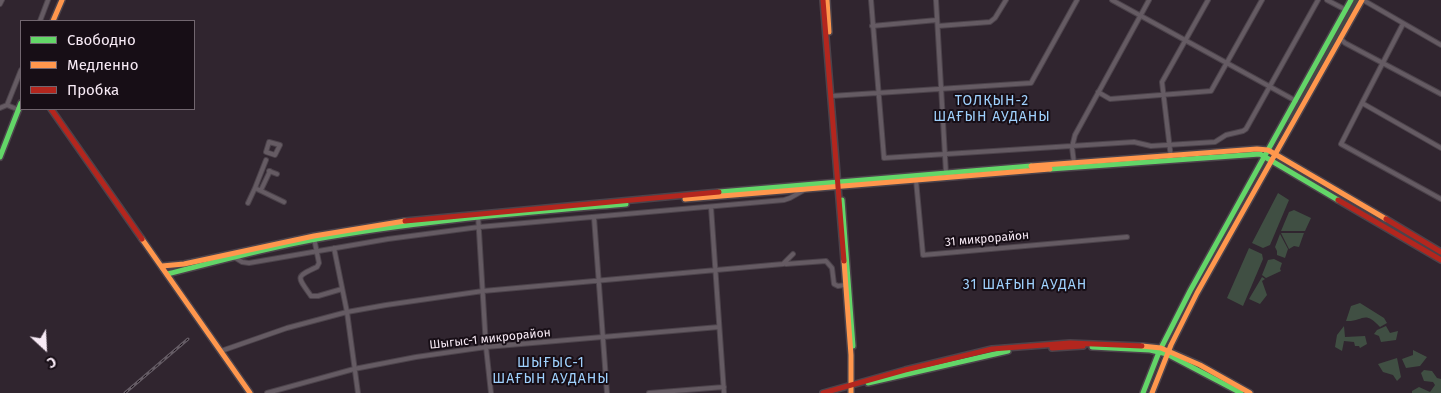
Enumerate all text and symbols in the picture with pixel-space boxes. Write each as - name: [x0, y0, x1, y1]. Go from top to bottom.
- legend: [20, 20, 195, 110]
- text: Свободно: [67, 31, 136, 49]
- text: Медленно: [67, 56, 139, 74]
- text: Пробка: [67, 81, 119, 99]
- district label: ТОЛҚЫН-2 ШАҒЫН АУДАНЫ: [932, 93, 1052, 125]
- street label: 31 микрорайон: [944, 228, 1030, 250]
- district label: 31 ШАҒЫН АУДАН: [961, 277, 1089, 293]
- north arrow: [20, 323, 70, 373]
- street label: Шыгыс-1 микрорайон: [429, 325, 551, 353]
- text: С: [44, 353, 59, 371]
- district label: ШЫҒЫС-1 ШАҒЫН АУДАНЫ: [491, 355, 611, 388]

